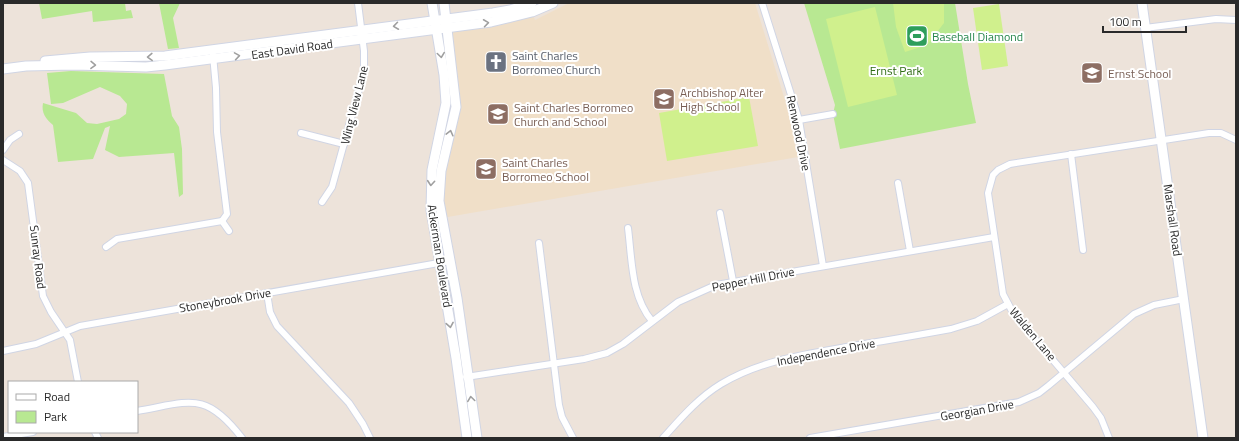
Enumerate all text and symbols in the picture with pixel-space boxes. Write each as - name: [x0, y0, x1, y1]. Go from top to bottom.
- scale bar: [1103, 8, 1186, 34]
- text: 100 m: [1109, 12, 1142, 31]
- one-way arrow: [483, 19, 489, 28]
- one-way arrow: [393, 21, 399, 30]
- sports icon: Baseball Diamond: [904, 23, 930, 49]
- place label: Baseball Diamond: [932, 27, 1023, 46]
- street label: East David Road: [250, 34, 334, 64]
- place label: Saint Charles Borromeo Church: [512, 46, 600, 79]
- church icon: Saint Charles Borromeo Church: [483, 49, 509, 75]
- one-way arrow: [234, 52, 240, 61]
- one-way arrow: [436, 52, 445, 58]
- one-way arrow: [147, 53, 153, 61]
- school or university icon: Ernst School: [1079, 60, 1105, 86]
- one-way arrow: [90, 61, 96, 69]
- park label: Ernst Park: [870, 61, 923, 80]
- street label: Wing View Lane: [335, 64, 373, 146]
- place label: Ernst School: [1108, 64, 1171, 83]
- place label: Archbishop Alter High School: [680, 83, 763, 116]
- school or university icon: Archbishop Alter High School: [651, 86, 677, 112]
- street label: Renwood Drive: [782, 94, 816, 172]
- place label: Saint Charles Borromeo Church and School: [514, 98, 633, 131]
- school or university icon: Saint Charles Borromeo Church and School: [485, 101, 511, 127]
- one-way arrow: [446, 130, 454, 136]
- place label: Saint Charles Borromeo School: [502, 153, 589, 186]
- school or university icon: Saint Charles Borromeo School: [473, 156, 499, 182]
- one-way arrow: [427, 180, 436, 186]
- street label: Marshall Road: [1159, 183, 1187, 257]
- street label: Ackerman Boulevard: [422, 203, 458, 309]
- street label: Sunray Road: [25, 224, 51, 290]
- street label: Pepper Hill Drive: [710, 262, 796, 296]
- street label: Stoneybrook Drive: [178, 283, 272, 317]
- street label: Walden Lane: [1005, 303, 1061, 365]
- one-way arrow: [446, 322, 454, 329]
- street label: Independence Drive: [775, 333, 877, 371]
- legend: [8, 381, 138, 433]
- text: Road: [44, 387, 70, 406]
- street label: Georgian Drive: [939, 394, 1015, 426]
- one-way arrow: [467, 396, 476, 402]
- text: Park: [44, 407, 67, 426]

